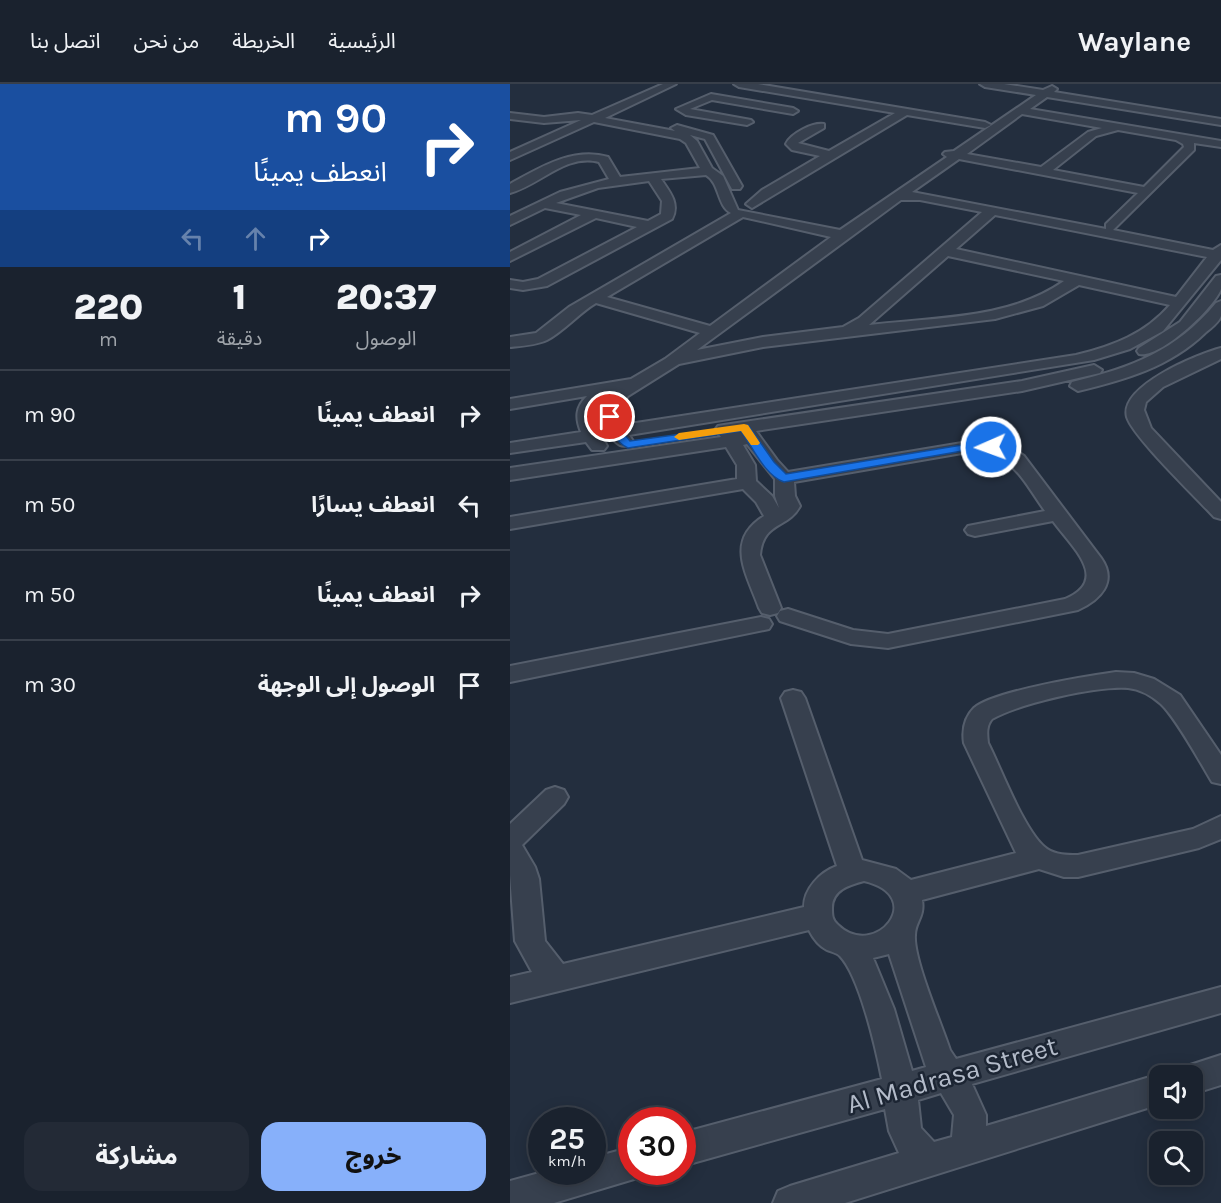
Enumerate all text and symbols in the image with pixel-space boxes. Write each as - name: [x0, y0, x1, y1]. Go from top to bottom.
- text: Waylane: [1078, 25, 1191, 58]
- text: اتصل بنا: [30, 29, 101, 53]
- text: من نحن: [134, 29, 199, 53]
- text: الخريطة: [232, 29, 295, 53]
- text: الرئيسية: [328, 29, 396, 53]
- text: 90 m: [284, 93, 387, 143]
- icon: right: [408, 108, 486, 186]
- text: انعطف يمينًا: [253, 156, 387, 188]
- icon: left: [176, 222, 209, 255]
- icon: ahead: [239, 222, 272, 255]
- icon: right: [302, 222, 335, 255]
- text: 1: [233, 276, 246, 318]
- text: 20:37: [336, 276, 437, 318]
- text: 220: [74, 286, 143, 328]
- text: دقيقة: [217, 327, 262, 350]
- text: الوصول: [356, 327, 417, 350]
- text: m: [99, 328, 118, 351]
- pin: [584, 391, 635, 442]
- icon: right: [453, 399, 486, 432]
- icon: arrive: [593, 400, 626, 433]
- text: 90 m: [24, 402, 76, 428]
- text: انعطف يمينًا: [317, 402, 435, 428]
- position arrow: [959, 415, 1023, 479]
- icon: left: [453, 489, 486, 522]
- text: 50 m: [24, 492, 75, 518]
- text: انعطف يسارًا: [311, 492, 435, 518]
- icon: right: [453, 579, 486, 612]
- text: 50 m: [24, 582, 75, 608]
- text: انعطف يمينًا: [317, 582, 435, 608]
- icon: arrive: [453, 669, 486, 702]
- text: 30 m: [24, 672, 76, 698]
- text: الوصول إلى الوجهة: [258, 672, 435, 698]
- street label: Al Madrasa Street: [843, 1030, 1061, 1120]
- map controls: [1149, 1065, 1203, 1185]
- button: sound: [1149, 1065, 1203, 1119]
- speed limit sign: 30: [618, 1107, 696, 1185]
- text: 25: [549, 1121, 585, 1157]
- button: مشاركة: [24, 1122, 249, 1191]
- button: خروج: [261, 1122, 486, 1191]
- button: search: [1149, 1131, 1203, 1185]
- text: km/h: [548, 1152, 586, 1170]

